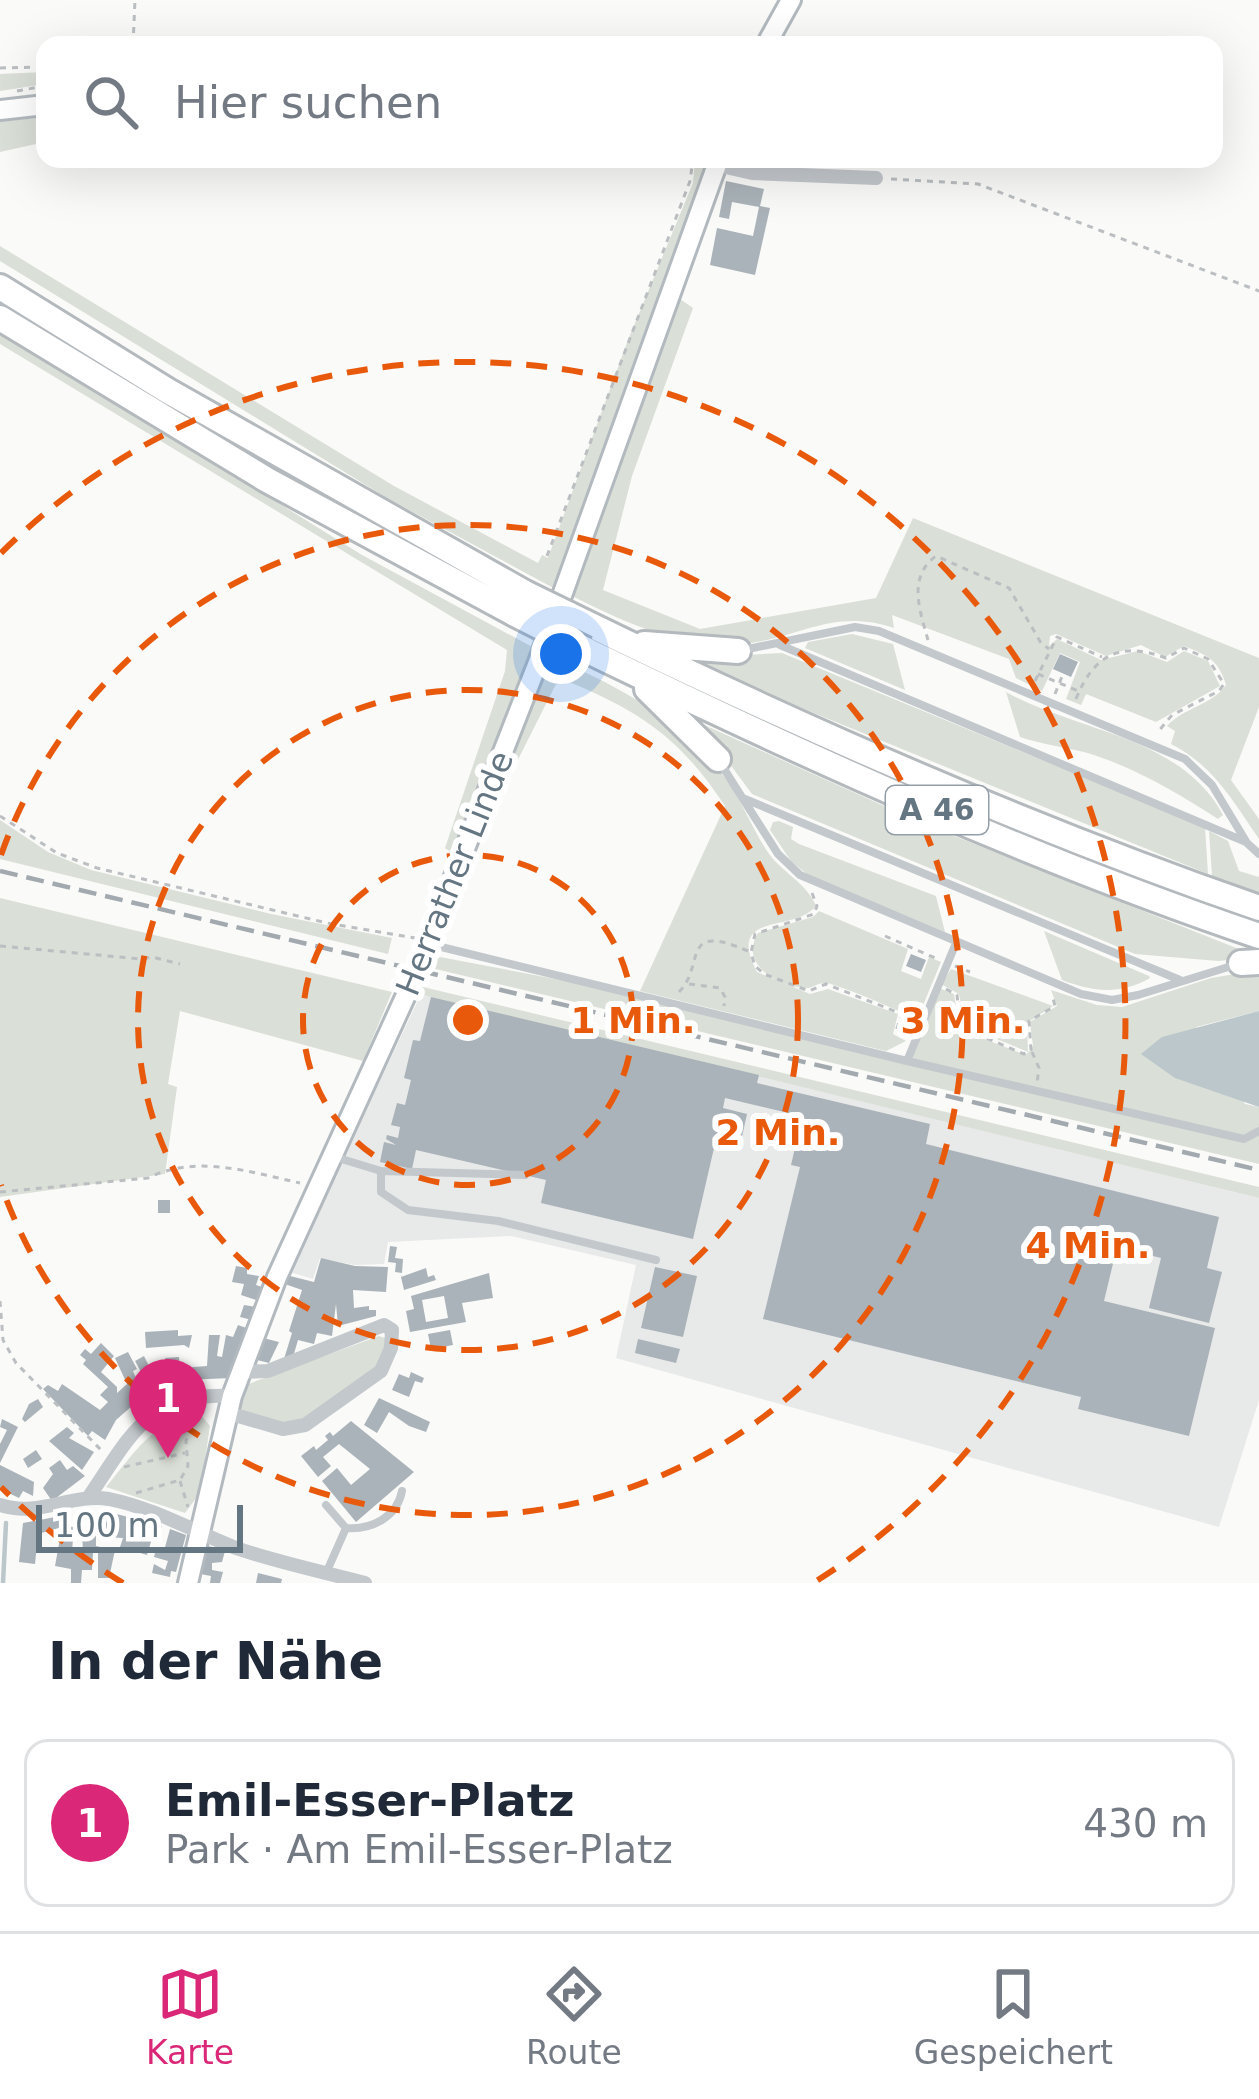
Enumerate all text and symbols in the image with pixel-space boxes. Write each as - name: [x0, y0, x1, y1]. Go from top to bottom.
- search box: [36, 36, 1223, 168]
- icon: search: [78, 69, 144, 135]
- text: Hier suchen: [174, 76, 442, 129]
- your location: [531, 624, 591, 684]
- street label: Herrather Linde: [388, 745, 521, 1001]
- road number: A 46: [886, 786, 988, 834]
- centre of rings: [447, 999, 489, 1041]
- text: 1 Min.: [570, 1000, 696, 1041]
- text: 3 Min.: [900, 1000, 1026, 1041]
- text: 2 Min.: [715, 1112, 841, 1153]
- text: 4 Min.: [1025, 1225, 1151, 1266]
- pin: 1: [129, 1359, 207, 1458]
- scale bar: [36, 1499, 243, 1552]
- text: 100 m: [54, 1506, 160, 1545]
- text: In der Nähe: [48, 1632, 383, 1691]
- text: Emil-Esser-Platz: [165, 1774, 574, 1827]
- text: 1: [76, 1801, 104, 1846]
- text: 430 m: [1083, 1801, 1208, 1846]
- text: Park · Am Emil-Esser-Platz: [165, 1827, 673, 1872]
- tab: Karte: [146, 1961, 234, 2072]
- tab: Route: [526, 1961, 622, 2072]
- tab: Gespeichert: [914, 1961, 1113, 2072]

